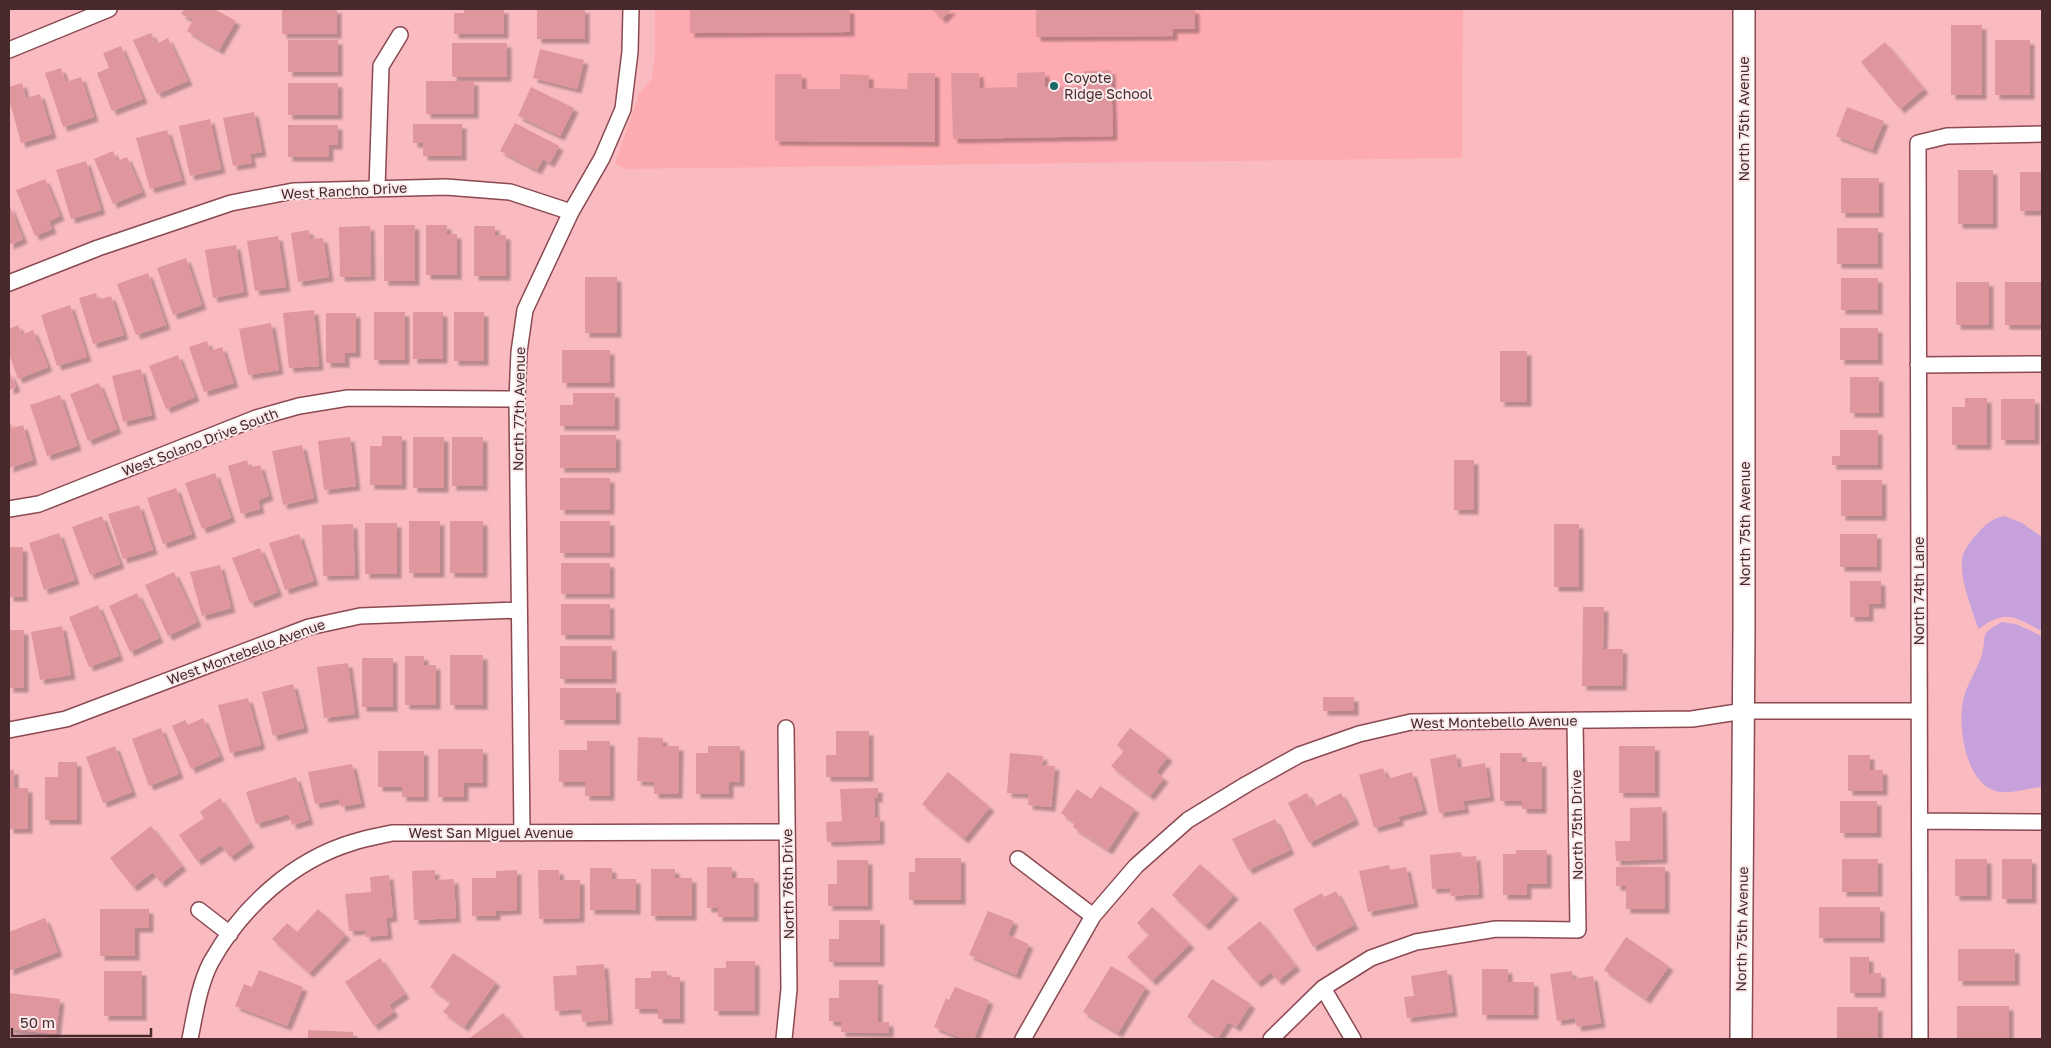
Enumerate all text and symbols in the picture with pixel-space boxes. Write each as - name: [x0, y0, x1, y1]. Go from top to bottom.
- street label: North 75th Avenue: [1735, 56, 1752, 182]
- place label: Coyote Ridge School: [1064, 69, 1153, 102]
- marker: Coyote Ridge School: [1048, 80, 1060, 92]
- street label: West Rancho Drive: [280, 179, 407, 202]
- street label: North 77th Avenue: [509, 347, 528, 471]
- street label: West Solano Drive South: [119, 404, 280, 479]
- street label: North 75th Avenue: [1736, 461, 1753, 587]
- street label: North 74th Lane: [1910, 537, 1927, 645]
- street label: West Montebello Avenue: [164, 615, 327, 688]
- street label: West Montebello Avenue: [1410, 712, 1578, 731]
- street label: North 75th Drive: [1567, 770, 1586, 880]
- street label: West San Miguel Avenue: [409, 824, 573, 841]
- street label: North 76th Drive: [778, 828, 797, 940]
- street label: North 75th Avenue: [1732, 866, 1751, 992]
- scale bar: [12, 1006, 151, 1038]
- text: 50 m: [20, 1013, 55, 1031]

